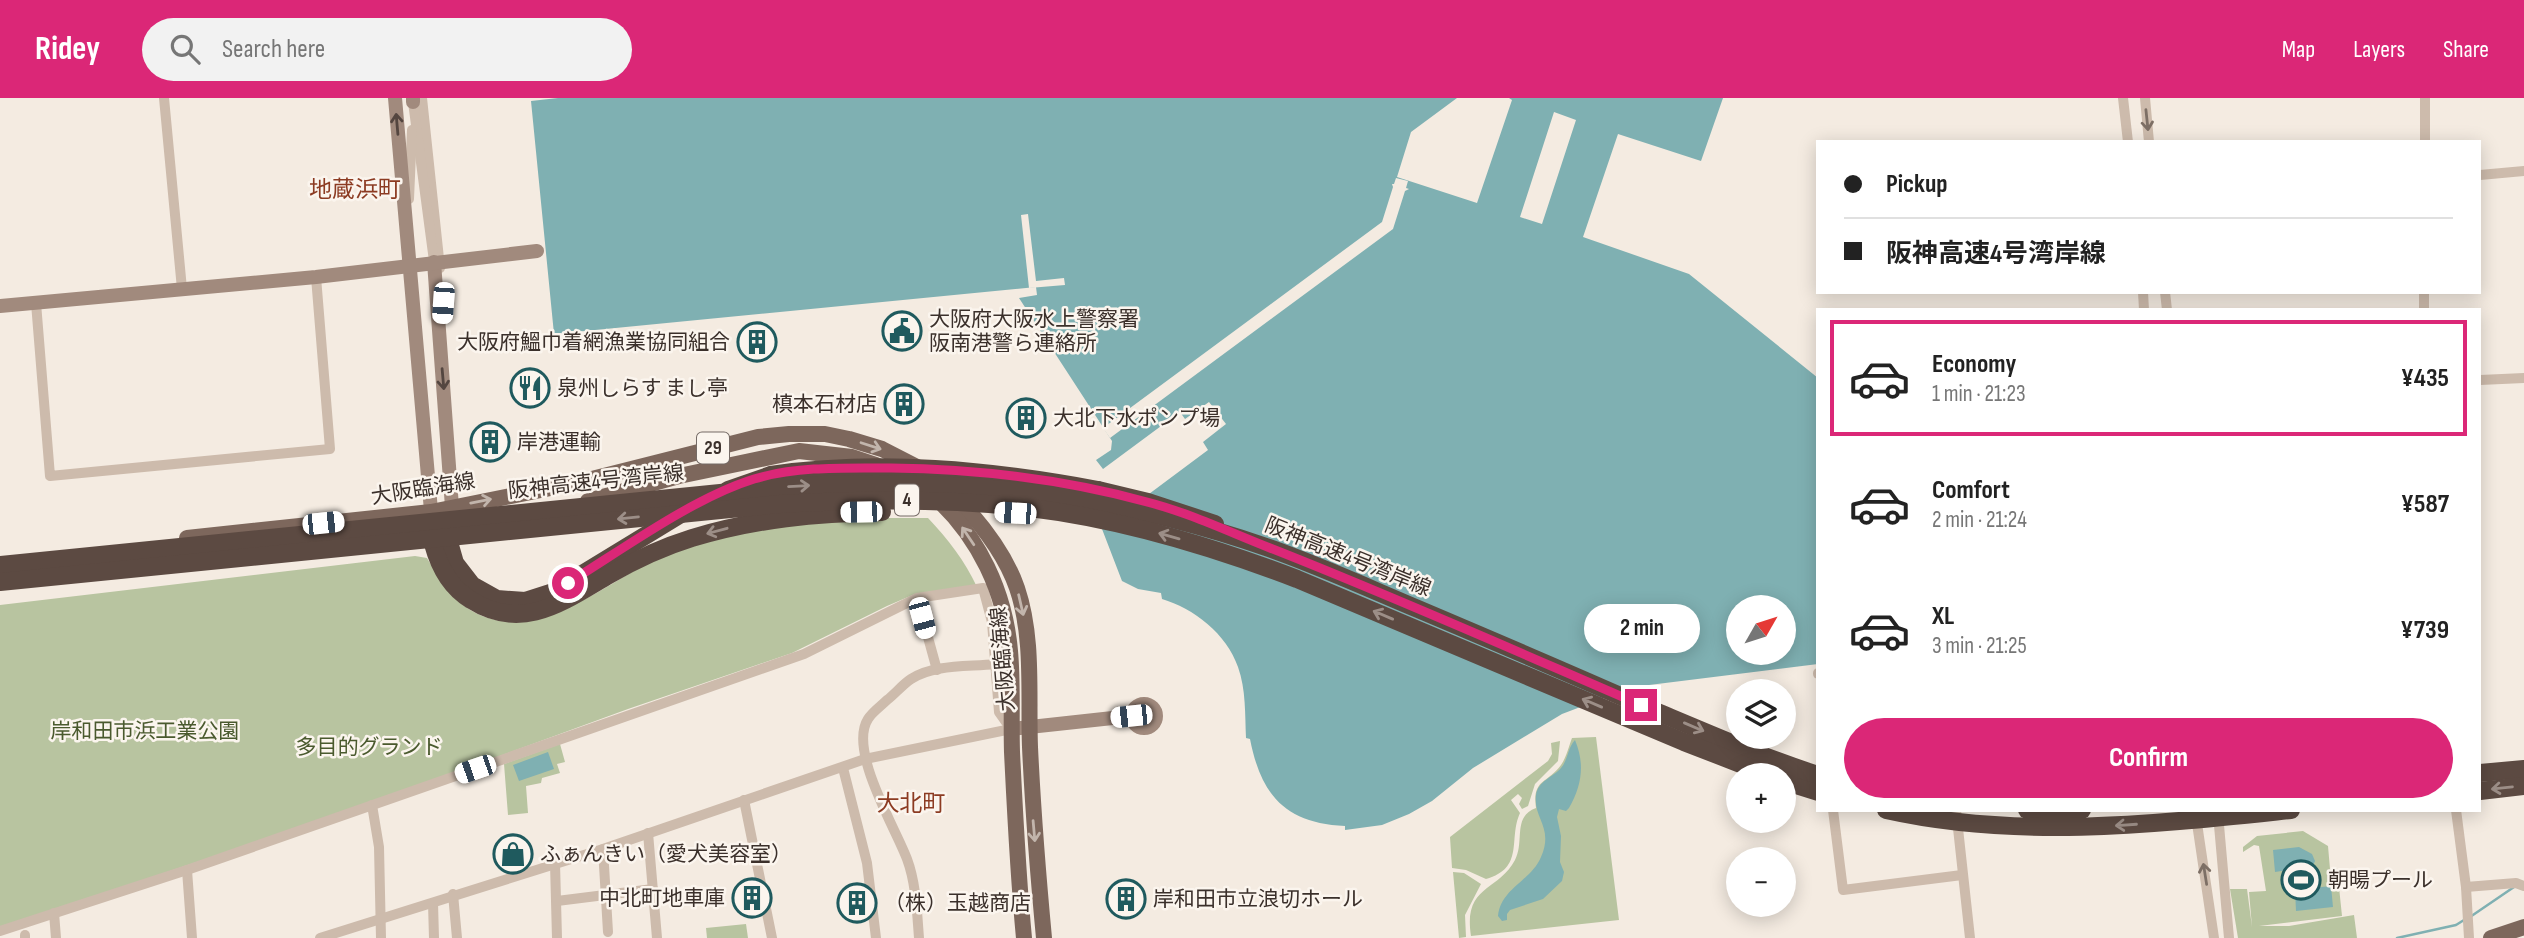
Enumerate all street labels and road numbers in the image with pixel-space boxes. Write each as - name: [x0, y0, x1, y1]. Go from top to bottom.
- road number: 29: [697, 432, 729, 464]
- street label: 阪神高速4号湾岸線: [507, 460, 685, 504]
- street label: 大阪臨海線: [369, 468, 477, 510]
- road number: 4: [895, 484, 919, 516]
- street label: 阪神高速4号湾岸線: [1261, 512, 1435, 602]
- street label: 大阪臨海線: [986, 606, 1020, 712]

